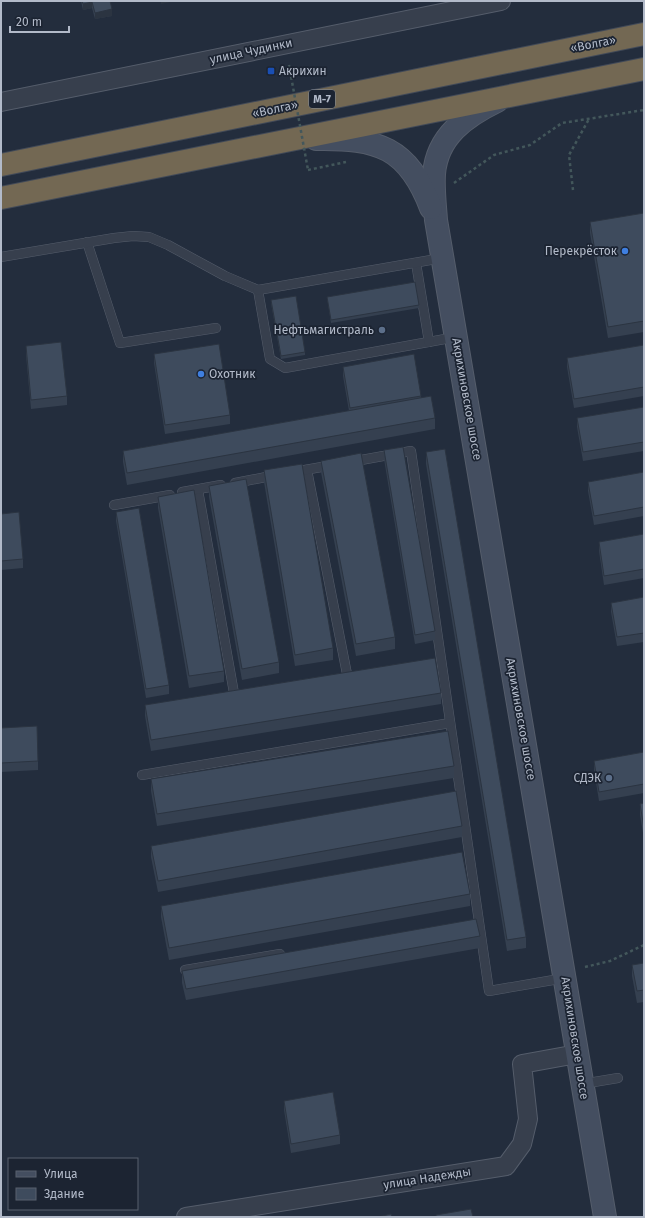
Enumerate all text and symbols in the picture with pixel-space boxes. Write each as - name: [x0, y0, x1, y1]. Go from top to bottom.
- scale bar: [10, 8, 69, 34]
- text: 20 m: [16, 15, 42, 29]
- street label: «Волга»: [569, 33, 617, 55]
- street label: улица Чудинки: [208, 35, 294, 67]
- place label: Акрихин: [279, 64, 327, 78]
- marker: Акрихин: [266, 66, 276, 76]
- road number: М-7: [309, 90, 335, 108]
- street label: «Волга»: [251, 97, 299, 121]
- place label: Перекрёсток: [545, 244, 618, 258]
- marker: Перекрёсток: [620, 246, 630, 256]
- place label: Нефтьмагистраль: [273, 323, 374, 337]
- marker: Нефтьмагистраль: [377, 325, 387, 335]
- street label: Акрихиновское шоссе: [449, 337, 485, 461]
- place label: Охотник: [209, 367, 256, 381]
- marker: Охотник: [196, 369, 206, 379]
- street label: Акрихиновское шоссе: [503, 657, 539, 781]
- place label: СДЭК: [573, 771, 601, 785]
- marker: СДЭК: [604, 773, 614, 783]
- street label: Акрихиновское шоссе: [558, 976, 592, 1100]
- legend: [8, 1158, 138, 1210]
- street label: улица Надежды: [382, 1164, 472, 1192]
- text: Улица: [44, 1167, 78, 1181]
- text: Здание: [44, 1187, 84, 1201]

